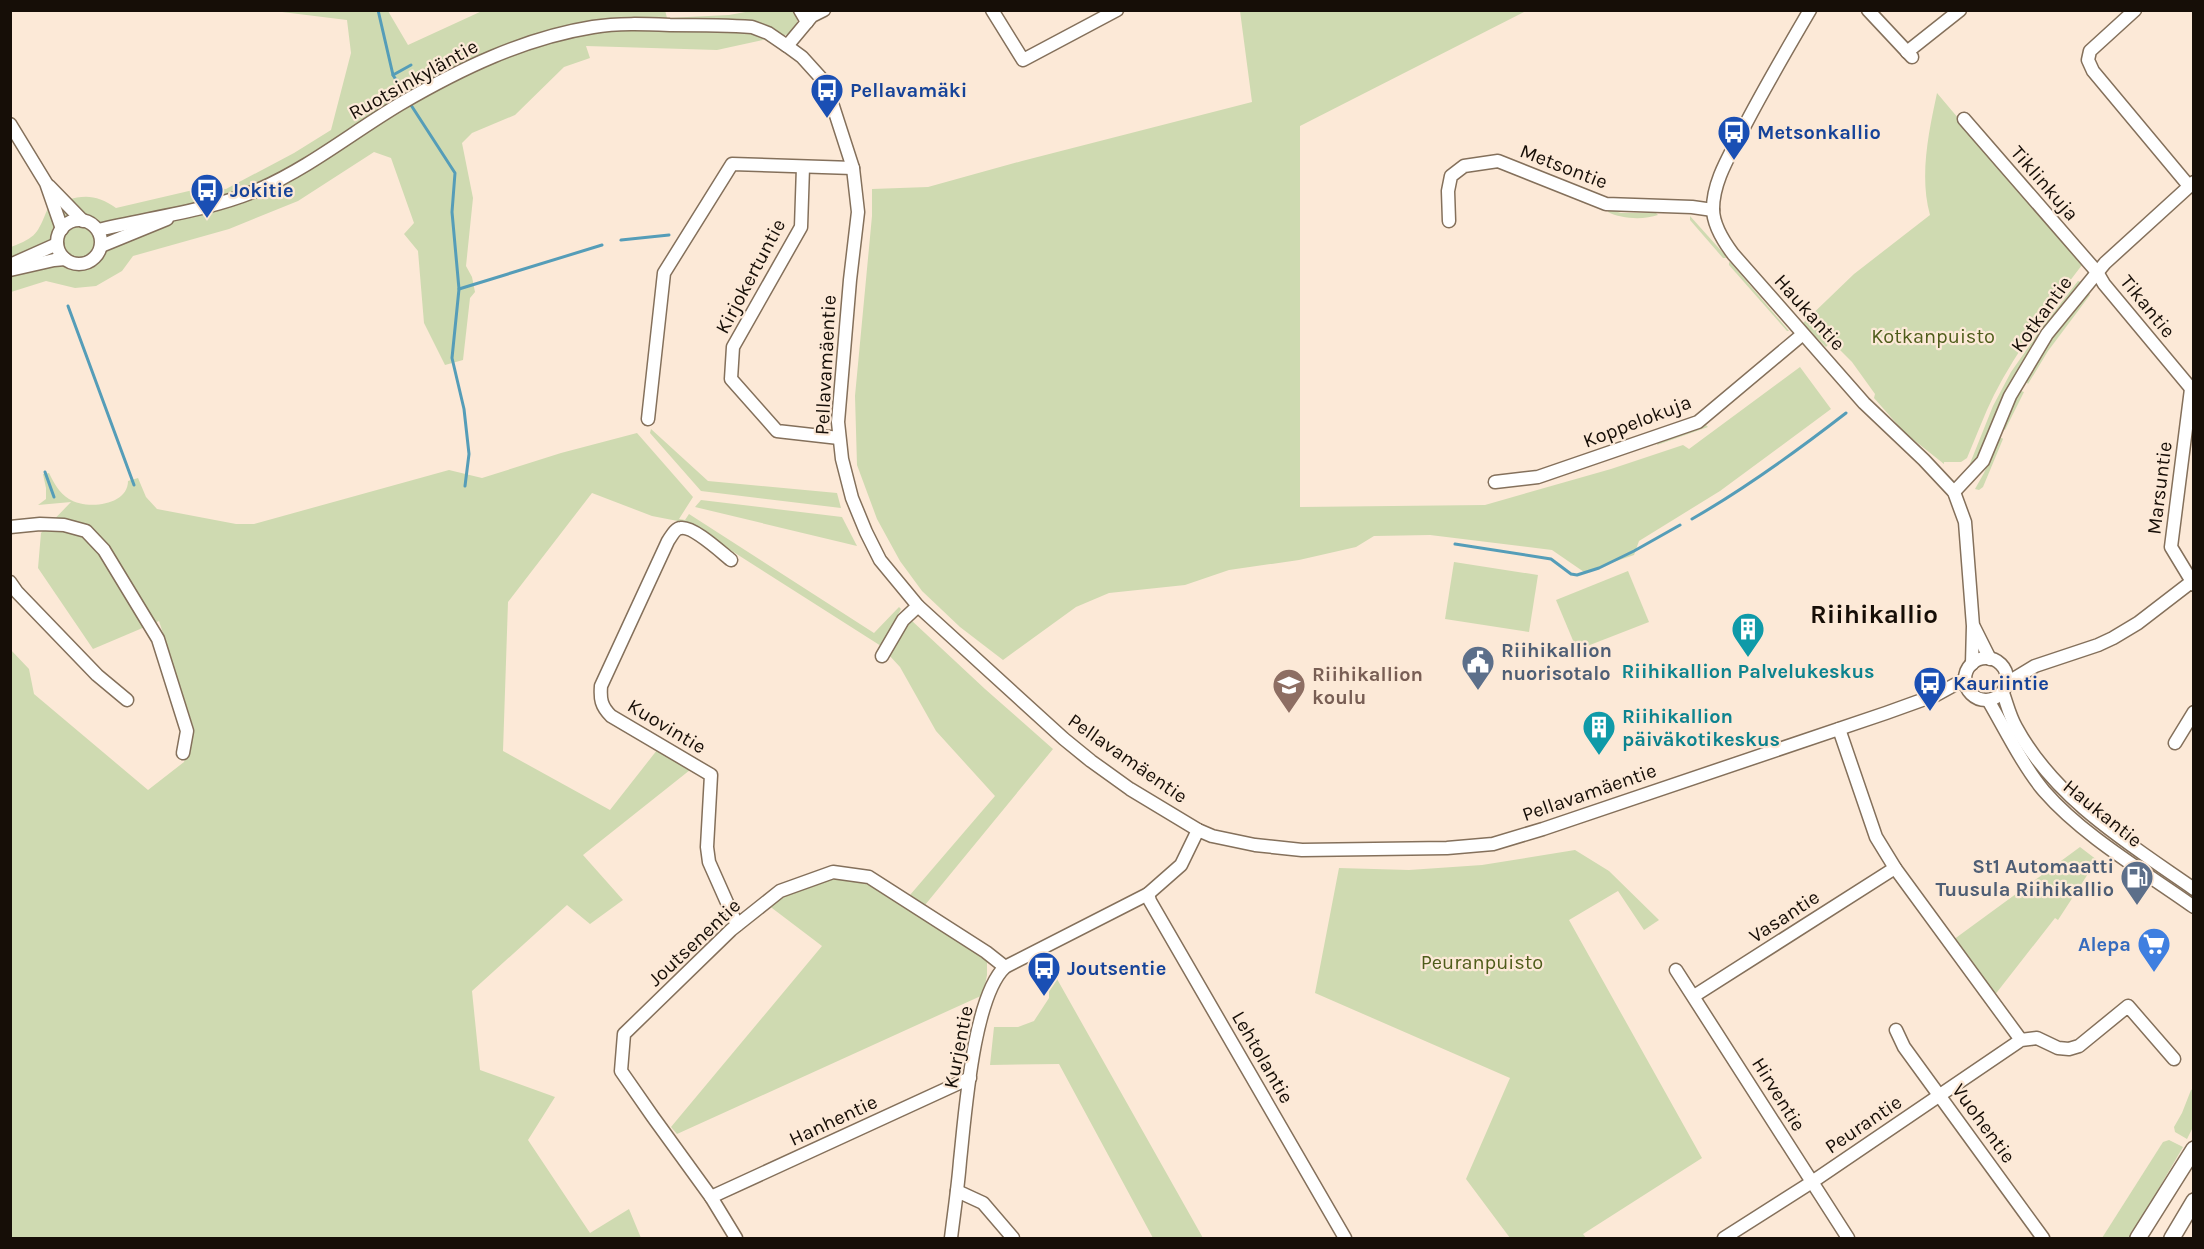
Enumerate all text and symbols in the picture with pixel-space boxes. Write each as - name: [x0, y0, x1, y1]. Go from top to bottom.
- street label: Ruotsinkyläntie: [345, 34, 482, 124]
- bus stop icon: Pellavamäki: [809, 72, 845, 119]
- place label: Pellavamäki: [850, 79, 967, 102]
- bus stop icon: Metsonkallio: [1716, 114, 1752, 161]
- place label: Metsonkallio: [1757, 121, 1881, 144]
- street label: Metsontie: [1517, 139, 1611, 194]
- street label: Tiklinkuja: [2006, 141, 2083, 225]
- bus stop icon: Jokitie: [189, 172, 225, 219]
- place label: Jokitie: [230, 179, 294, 202]
- street label: Kirjokertuntie: [711, 215, 790, 338]
- street label: Haukantie: [1769, 269, 1850, 355]
- street label: Tikantie: [2115, 270, 2180, 342]
- street label: Kotkantie: [2006, 272, 2077, 357]
- street label: Pellavamäentie: [810, 294, 841, 436]
- park label: Kotkanpuisto: [1871, 325, 1995, 348]
- street label: Koppelokuja: [1580, 390, 1694, 453]
- street label: Marsuntie: [2142, 440, 2177, 536]
- district label: Riihikallio: [1810, 599, 1938, 630]
- building icon: Riihikallion Palvelukeskus: [1730, 611, 1766, 658]
- place label: Riihikallion nuorisotalo: [1501, 639, 1612, 685]
- public building icon: Riihikallion nuorisotalo: [1460, 644, 1496, 691]
- place label: Riihikallion Palvelukeskus: [1621, 660, 1875, 683]
- place label: Riihikallion koulu: [1312, 663, 1423, 709]
- bus stop icon: Kauriintie: [1912, 665, 1948, 712]
- school or university icon: Riihikallion koulu: [1271, 667, 1307, 714]
- place label: Kauriintie: [1953, 672, 2049, 695]
- street label: Kuovintie: [624, 694, 710, 759]
- place label: Riihikallion päiväkotikeskus: [1622, 705, 1780, 751]
- street label: Pellavamäentie: [1064, 709, 1192, 808]
- building icon: Riihikallion päiväkotikeskus: [1581, 709, 1617, 756]
- street label: Pellavamäentie: [1519, 759, 1659, 826]
- street label: Haukantie: [2059, 775, 2147, 852]
- place label: St1 Automaatti Tuusula Riihikallio: [1935, 855, 2114, 901]
- fuel station icon: St1 Automaatti Tuusula Riihikallio: [2119, 859, 2155, 906]
- street label: Vasantie: [1745, 885, 1824, 948]
- street label: Joutsenentie: [644, 894, 745, 991]
- supermarket icon: Alepa: [2136, 926, 2172, 973]
- place label: Alepa: [2078, 933, 2131, 956]
- bus stop icon: Joutsentie: [1026, 950, 1062, 997]
- park label: Peuranpuisto: [1421, 951, 1543, 974]
- place label: Joutsentie: [1067, 957, 1166, 980]
- street label: Kurjentie: [939, 1004, 978, 1090]
- street label: Lehtolantie: [1227, 1007, 1298, 1107]
- street label: Hirventie: [1747, 1053, 1810, 1135]
- street label: Vuohentie: [1947, 1079, 2020, 1167]
- street label: Hanhentie: [785, 1090, 881, 1151]
- street label: Peurantie: [1821, 1090, 1906, 1158]

